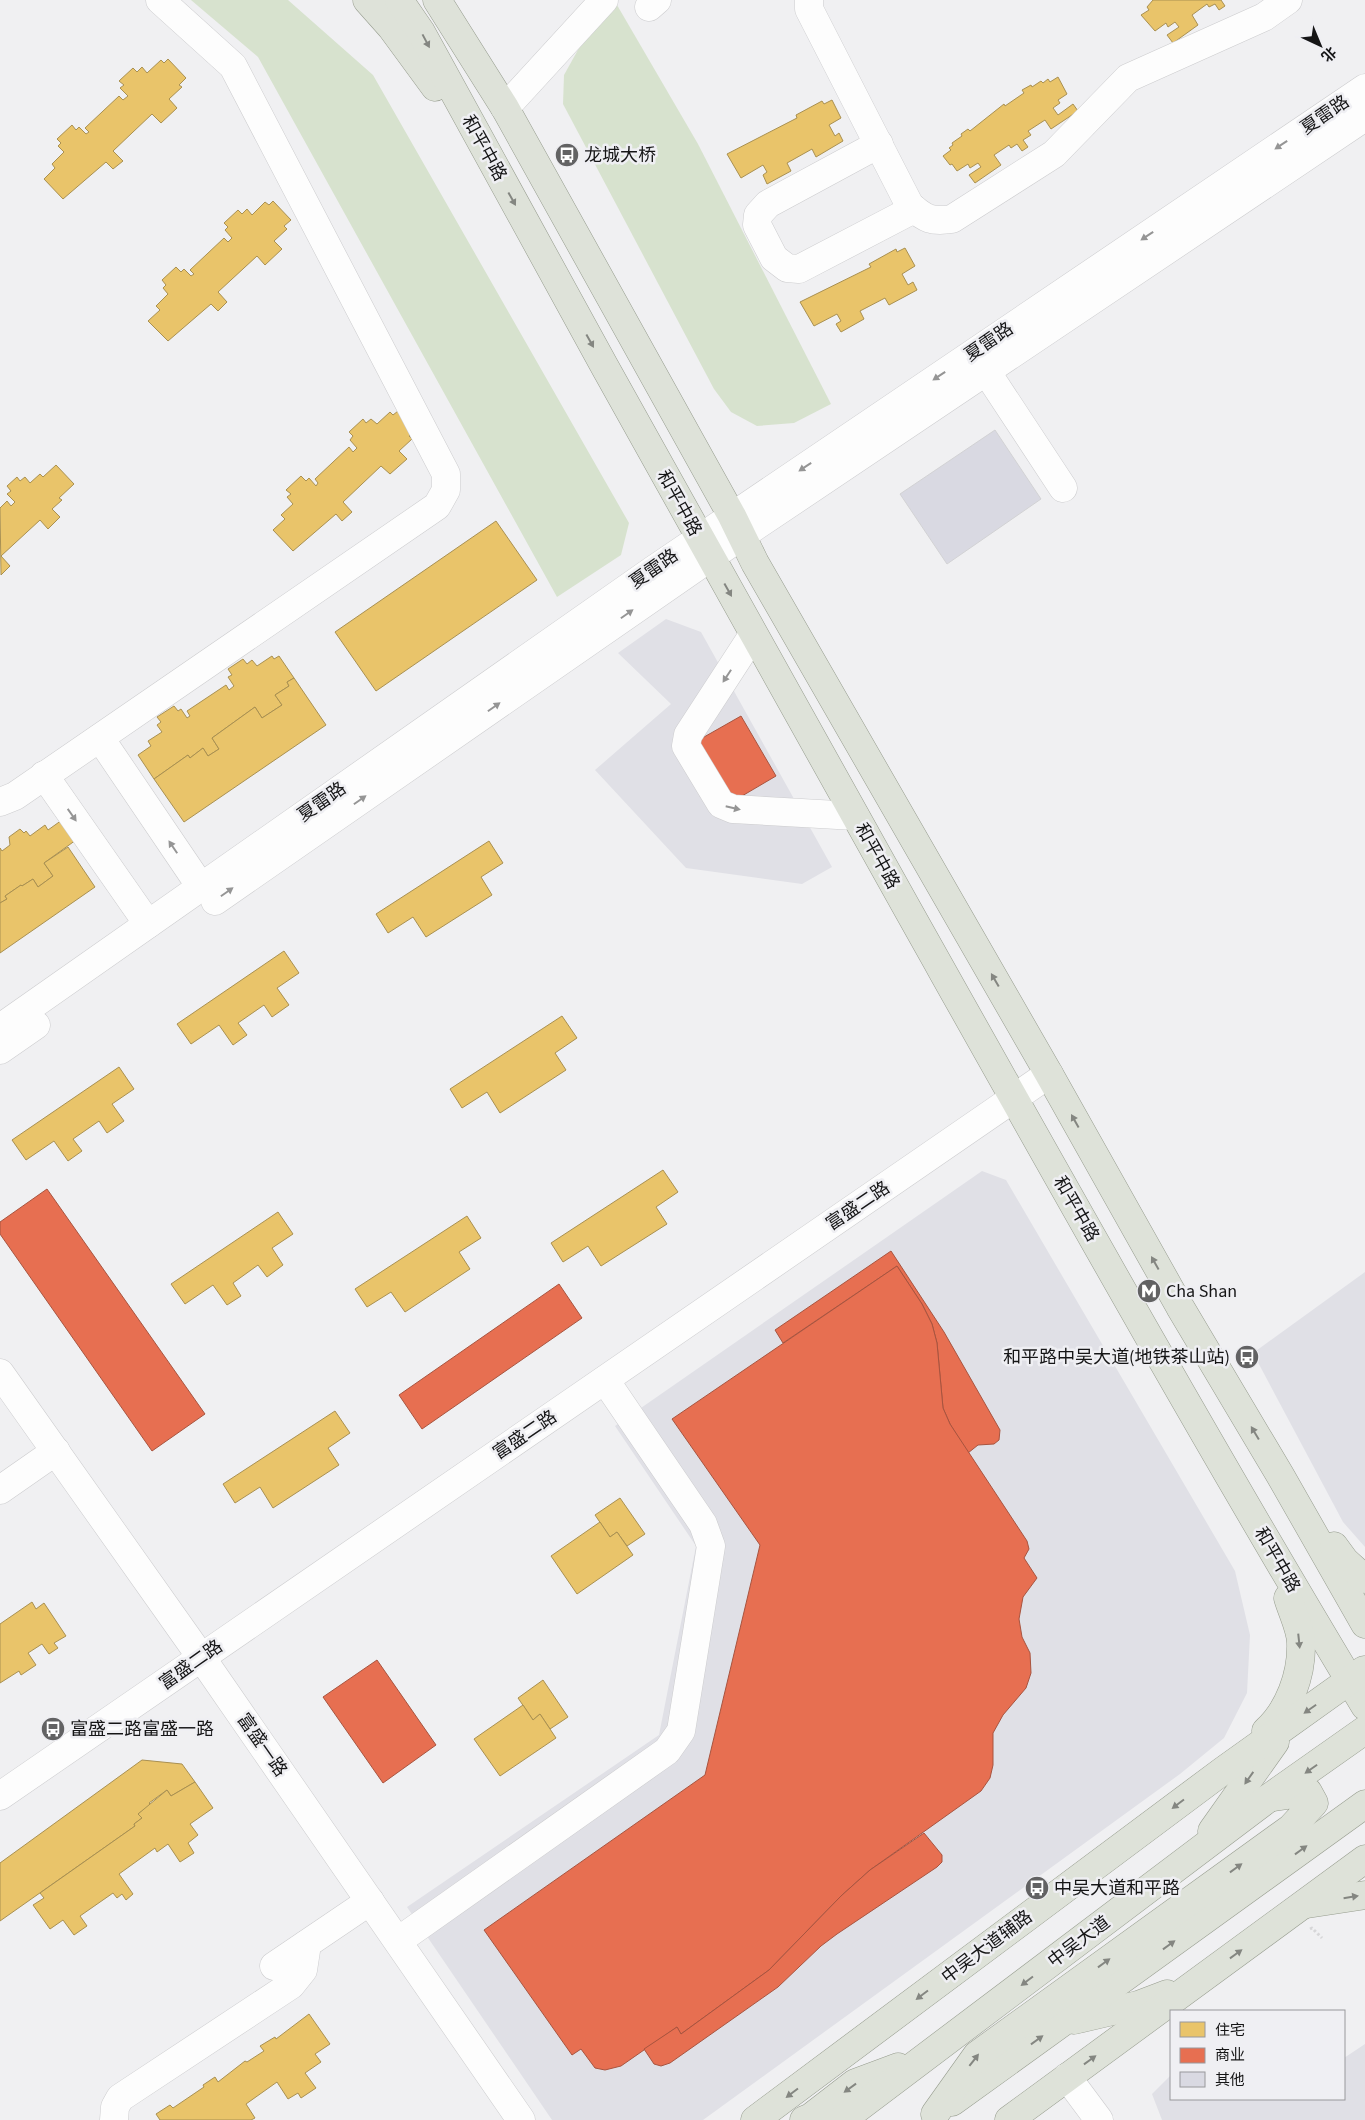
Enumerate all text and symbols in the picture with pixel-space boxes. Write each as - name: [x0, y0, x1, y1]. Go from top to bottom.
- north arrow: [1295, 20, 1345, 70]
- one-way arrow: [422, 33, 430, 48]
- text: 北: [1316, 42, 1340, 66]
- street label: 夏雷路: [1296, 90, 1354, 140]
- street label: 和平中路: [456, 110, 512, 186]
- one-way arrow: [1274, 140, 1288, 149]
- bus stop icon: 龙城大桥: [554, 142, 580, 168]
- place label: 龙城大桥: [584, 143, 656, 168]
- one-way arrow: [508, 192, 516, 206]
- one-way arrow: [1140, 231, 1153, 241]
- street label: 夏雷路: [960, 317, 1018, 367]
- one-way arrow: [586, 334, 594, 349]
- one-way arrow: [933, 371, 946, 381]
- one-way arrow: [798, 462, 812, 472]
- street label: 和平中路: [651, 465, 707, 541]
- street label: 夏雷路: [625, 543, 683, 595]
- one-way arrow: [724, 584, 733, 597]
- one-way arrow: [620, 609, 634, 619]
- one-way arrow: [722, 669, 732, 682]
- one-way arrow: [487, 702, 501, 712]
- street label: 夏雷路: [293, 776, 351, 828]
- one-way arrow: [353, 795, 367, 805]
- one-way arrow: [726, 804, 741, 812]
- one-way arrow: [67, 809, 77, 822]
- street label: 和平中路: [849, 818, 905, 894]
- one-way arrow: [168, 840, 178, 854]
- one-way arrow: [220, 887, 234, 897]
- one-way arrow: [990, 974, 999, 987]
- one-way arrow: [1071, 1115, 1080, 1128]
- street label: 和平中路: [1047, 1172, 1105, 1246]
- street label: 富盛二路: [821, 1176, 895, 1236]
- one-way arrow: [1151, 1256, 1159, 1270]
- metro station icon: Cha Shan: [1136, 1278, 1162, 1304]
- place label: Cha Shan: [1166, 1279, 1237, 1304]
- bus stop icon: 和平路中吴大道(地铁茶山站): [1234, 1344, 1260, 1370]
- place label: 和平路中吴大道(地铁茶山站): [1003, 1345, 1230, 1370]
- street label: 富盛二路: [488, 1405, 562, 1465]
- one-way arrow: [1251, 1427, 1260, 1440]
- street label: 和平中路: [1248, 1523, 1306, 1597]
- street label: 富盛二路: [154, 1634, 228, 1696]
- one-way arrow: [1296, 1634, 1304, 1650]
- one-way arrow: [1303, 1704, 1317, 1714]
- street label: 富盛一路: [231, 1708, 293, 1782]
- bus stop icon: 富盛二路富盛一路: [40, 1716, 66, 1742]
- place label: 富盛二路富盛一路: [70, 1717, 214, 1742]
- one-way arrow: [1304, 1764, 1318, 1774]
- one-way arrow: [1244, 1772, 1254, 1785]
- one-way arrow: [1171, 1799, 1185, 1809]
- one-way arrow: [1294, 1845, 1307, 1856]
- one-way arrow: [1229, 1863, 1243, 1873]
- bus stop icon: 中吴大道和平路: [1024, 1875, 1050, 1901]
- place label: 中吴大道和平路: [1054, 1876, 1180, 1901]
- one-way arrow: [1344, 1892, 1360, 1900]
- street label: 中吴大道辅路: [936, 1905, 1038, 1989]
- street label: 中吴大道: [1043, 1910, 1115, 1974]
- one-way arrow: [1162, 1940, 1176, 1950]
- one-way arrow: [1229, 1949, 1243, 1959]
- one-way arrow: [1097, 1958, 1111, 1968]
- one-way arrow: [1021, 1976, 1034, 1987]
- one-way arrow: [916, 1990, 929, 2001]
- legend: [1170, 2010, 1345, 2100]
- text: 住宅: [1215, 2020, 1245, 2041]
- one-way arrow: [1030, 2035, 1044, 2045]
- text: 商业: [1215, 2045, 1245, 2066]
- one-way arrow: [968, 2054, 979, 2067]
- one-way arrow: [1084, 2055, 1097, 2065]
- text: 其他: [1215, 2070, 1245, 2091]
- one-way arrow: [843, 2083, 857, 2093]
- one-way arrow: [786, 2087, 799, 2098]

